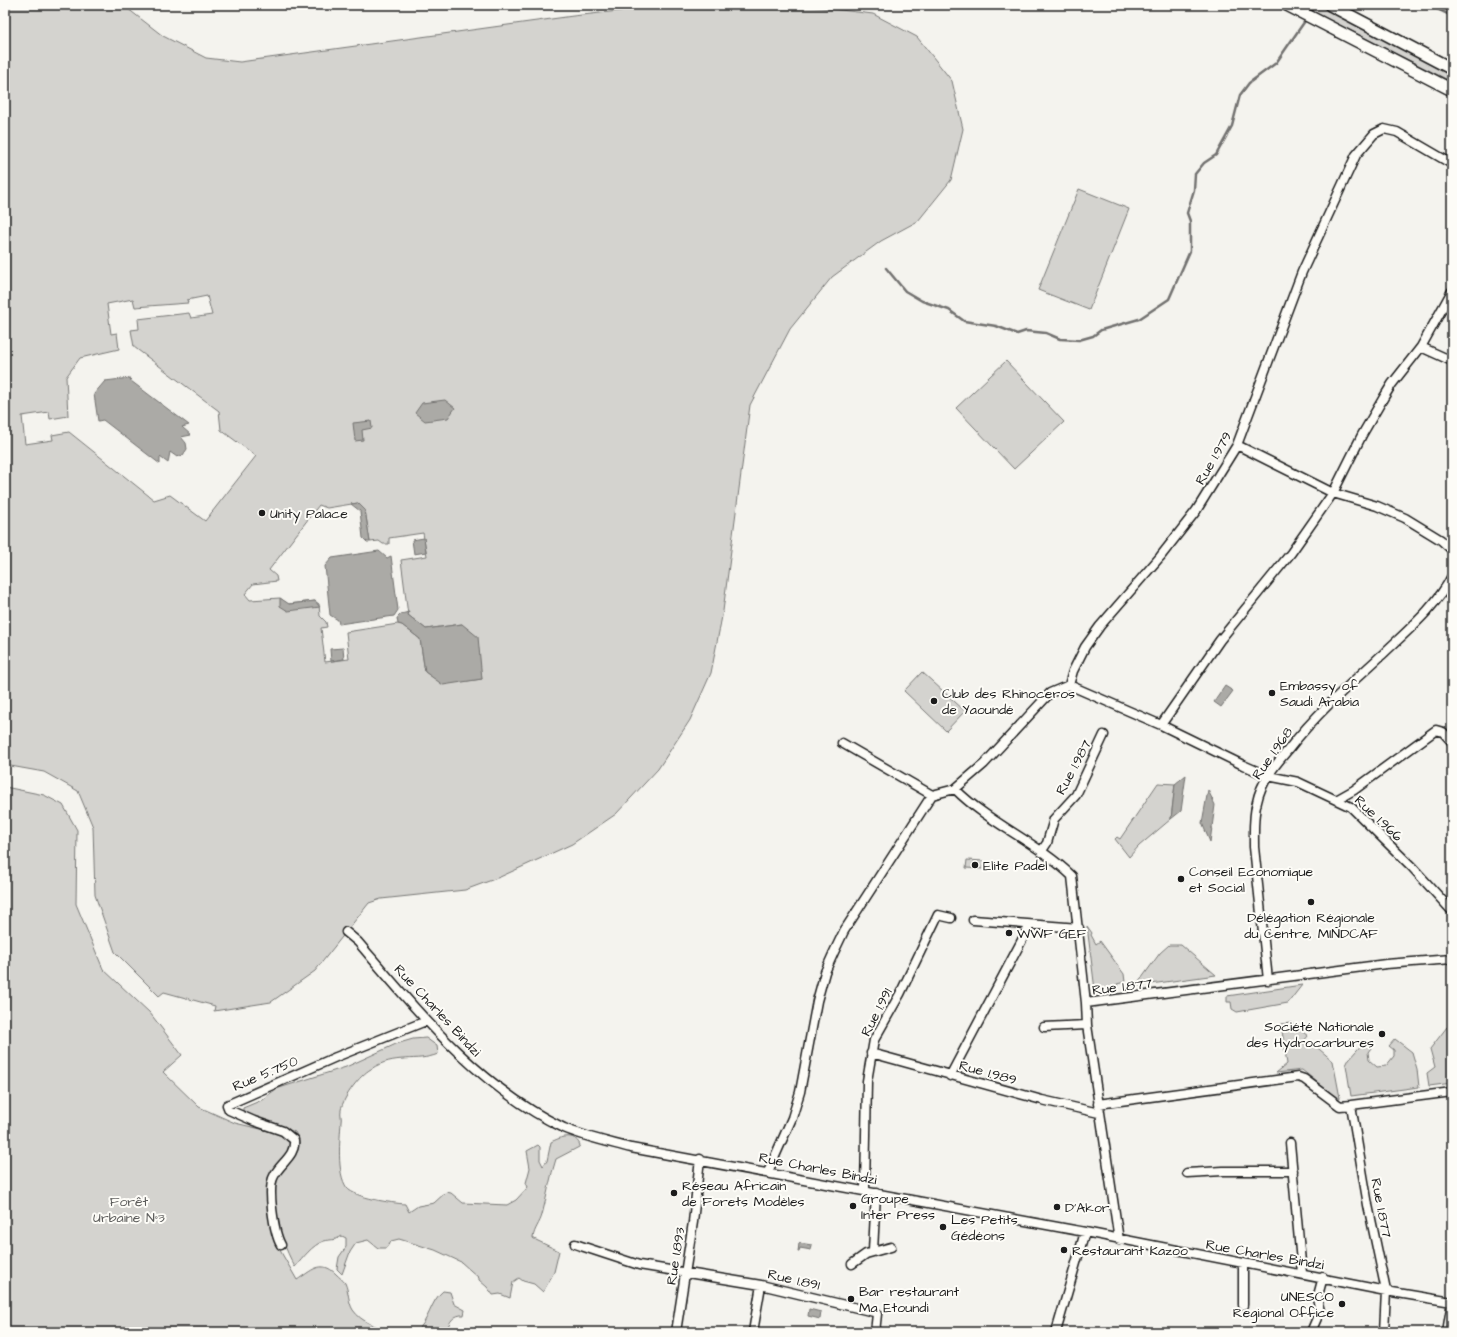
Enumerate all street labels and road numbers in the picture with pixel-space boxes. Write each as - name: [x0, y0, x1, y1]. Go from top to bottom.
- street label: Rue 1.979: [1191, 428, 1237, 489]
- street label: Rue 1.968: [1247, 723, 1298, 784]
- street label: Rue 1.987: [1051, 736, 1097, 799]
- street label: Rue 1.966: [1350, 791, 1407, 847]
- street label: Rue Charles Bindzi: [389, 960, 485, 1061]
- street label: Rue 1.877: [1091, 973, 1154, 1001]
- street label: Rue 1.991: [856, 985, 898, 1040]
- street label: Rue 5.750: [229, 1051, 301, 1097]
- street label: Rue 1.989: [957, 1056, 1019, 1090]
- street label: Rue Charles Bindzi: [757, 1148, 878, 1190]
- street label: Rue 1.877: [1365, 1177, 1397, 1240]
- street label: Rue 1.893: [662, 1226, 690, 1286]
- street label: Rue Charles Bindzi: [1204, 1235, 1325, 1275]
- street label: Rue 1.891: [766, 1264, 822, 1296]

